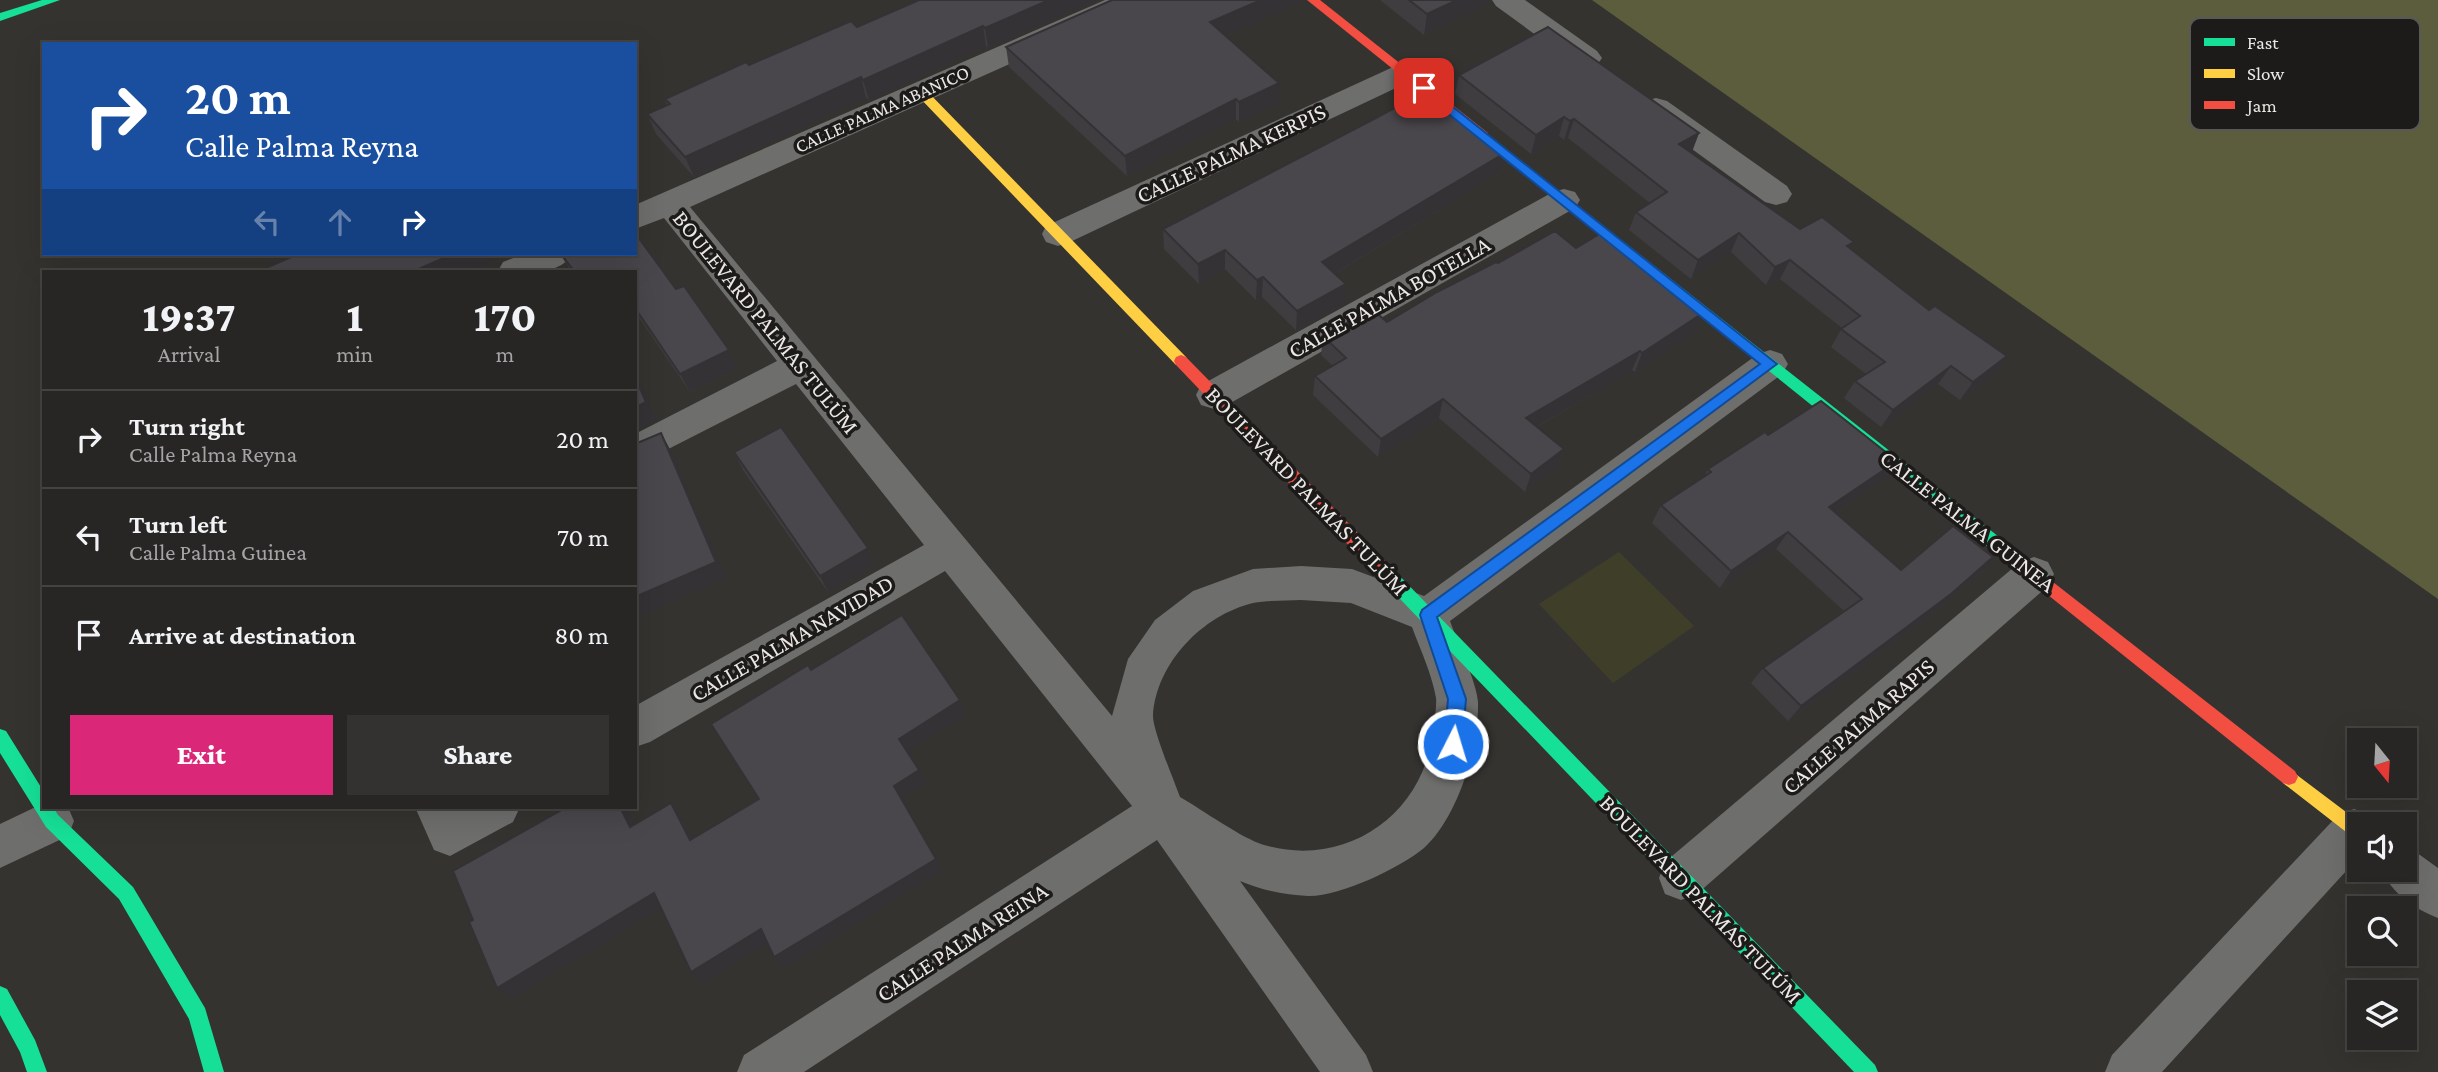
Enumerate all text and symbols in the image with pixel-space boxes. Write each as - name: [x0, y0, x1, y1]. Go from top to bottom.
- legend: [2190, 18, 2420, 130]
- text: Fast: [2247, 32, 2279, 53]
- pin: [1394, 58, 1454, 118]
- street label: CALLE PALMA ABANICO: [792, 61, 972, 157]
- text: Slow: [2247, 63, 2284, 84]
- icon: arrive: [1405, 69, 1443, 107]
- icon: right: [70, 70, 161, 161]
- text: 20 m: [185, 70, 291, 125]
- text: Jam: [2245, 95, 2277, 116]
- street label: CALLE PALMA KERPIS: [1132, 98, 1330, 208]
- text: Calle Palma Reyna: [185, 128, 419, 164]
- icon: left: [248, 203, 286, 241]
- icon: ahead: [321, 203, 359, 241]
- icon: right: [394, 203, 432, 241]
- street label: BOULEVARD PALMAS TULÚM: [668, 205, 864, 439]
- street label: CALLE PALMA BOTELLA: [1284, 230, 1495, 363]
- text: 19:37: [143, 293, 236, 340]
- text: 1: [347, 293, 363, 340]
- text: 170: [474, 293, 536, 340]
- text: Arrival: [158, 341, 220, 367]
- text: min: [336, 341, 373, 367]
- text: m: [496, 341, 514, 367]
- street label: BOULEVARD PALMAS TULÚM: [1201, 381, 1413, 601]
- text: Turn right: [129, 412, 245, 441]
- icon: right: [70, 420, 108, 458]
- text: 20 m: [556, 425, 609, 454]
- text: Calle Palma Reyna: [129, 441, 297, 467]
- street label: CALLE PALMA GUINEA: [1875, 445, 2061, 598]
- text: Turn left: [129, 510, 227, 539]
- icon: left: [70, 518, 108, 556]
- text: 70 m: [557, 523, 609, 552]
- text: Calle Palma Guinea: [129, 539, 307, 565]
- street label: CALLE PALMA NAVIDAD: [686, 569, 898, 707]
- icon: arrive: [70, 616, 108, 654]
- text: Arrive at destination: [129, 621, 356, 650]
- text: 80 m: [555, 621, 609, 650]
- street label: CALLE PALMA RAPIS: [1777, 653, 1939, 799]
- position arrow: [1416, 707, 1490, 781]
- button: Exit: [70, 715, 333, 795]
- button: Share: [347, 715, 609, 795]
- north arrow: [2347, 728, 2417, 798]
- map controls: [2347, 728, 2417, 1050]
- street label: BOULEVARD PALMAS TULÚM: [1595, 789, 1807, 1009]
- button: sound: [2347, 812, 2417, 882]
- street label: CALLE PALMA REINA: [872, 877, 1053, 1007]
- button: search: [2347, 896, 2417, 966]
- button: layers: [2347, 980, 2417, 1050]

